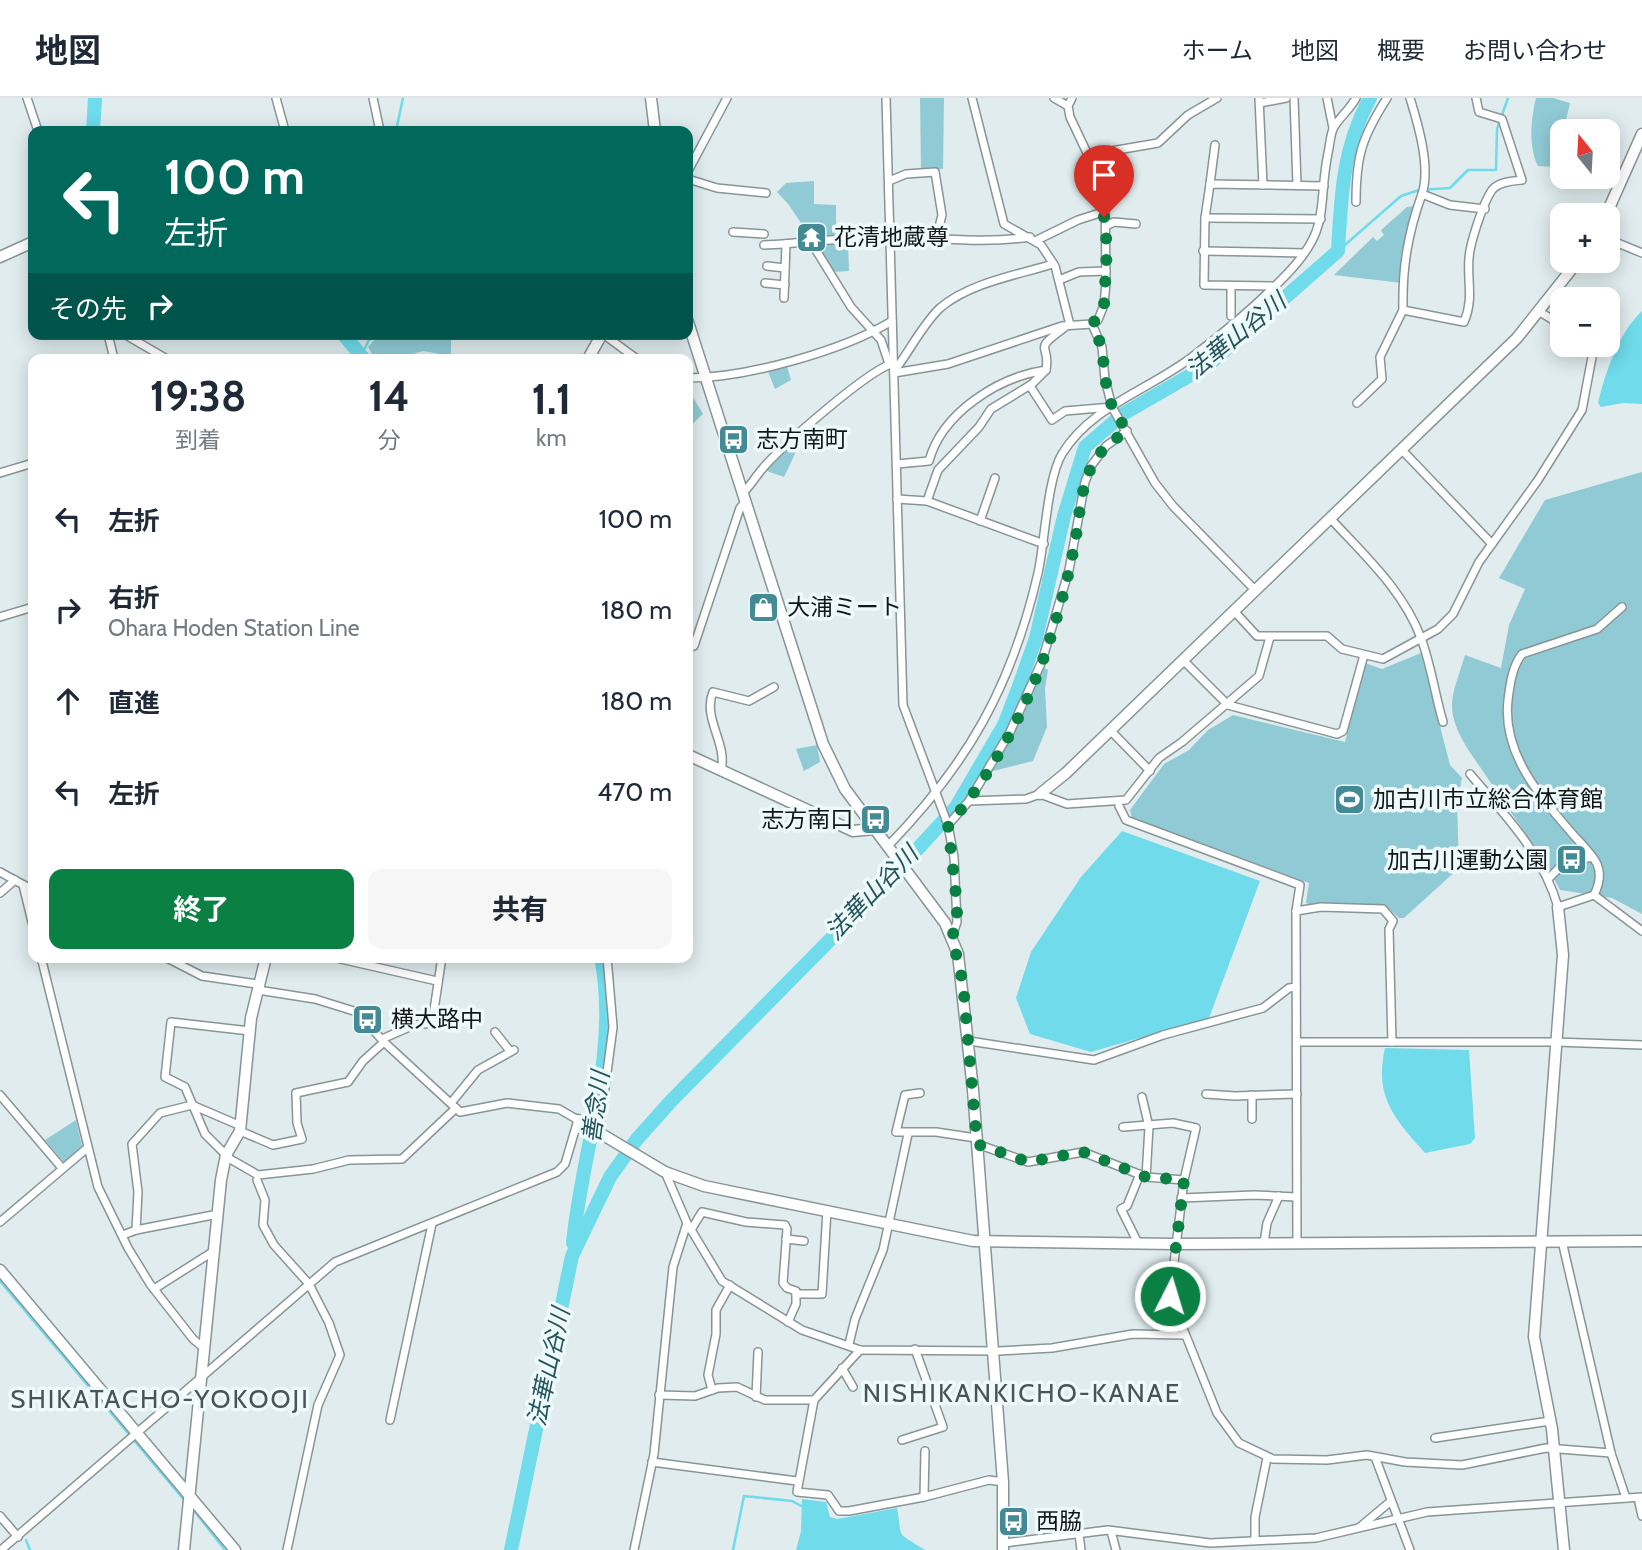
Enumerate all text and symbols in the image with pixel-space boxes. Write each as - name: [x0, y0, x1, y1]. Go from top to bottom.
- text: 地図: [35, 30, 101, 70]
- text: ホーム: [1182, 36, 1253, 65]
- text: 地図: [1291, 36, 1339, 65]
- text: 概要: [1377, 36, 1425, 65]
- text: お問い合わせ: [1463, 36, 1607, 65]
- north arrow: [1550, 119, 1620, 189]
- map controls: [1550, 119, 1620, 357]
- pin: [1074, 145, 1134, 217]
- text: 100 m: [164, 147, 305, 206]
- icon: left: [49, 154, 140, 245]
- icon: arrive: [1085, 156, 1123, 194]
- button: +: [1550, 203, 1620, 273]
- text: 左折: [164, 213, 228, 252]
- temple icon: 花清地蔵尊: [794, 220, 828, 254]
- place label: 花清地蔵尊: [834, 223, 949, 251]
- water label: 法華山谷川: [1180, 285, 1294, 385]
- icon: right: [141, 287, 179, 325]
- button: −: [1550, 287, 1620, 357]
- text: その先: [49, 293, 127, 325]
- text: 19:38: [150, 370, 246, 422]
- text: 14: [368, 370, 410, 422]
- text: 1.1: [532, 373, 571, 425]
- bus stop icon: 志方南町: [716, 422, 750, 456]
- text: km: [536, 424, 567, 452]
- place label: 志方南町: [756, 425, 848, 453]
- text: 到着: [175, 426, 221, 454]
- text: 分: [377, 426, 400, 454]
- icon: left: [49, 500, 87, 538]
- text: 100 m: [599, 503, 672, 535]
- text: 左折: [108, 505, 160, 537]
- text: 右折: [108, 582, 160, 614]
- shop icon: 大浦ミート: [747, 590, 781, 624]
- icon: right: [49, 591, 87, 629]
- place label: 大浦ミート: [787, 593, 902, 621]
- text: 180 m: [601, 594, 672, 626]
- text: Ohara Hoden Station Line: [108, 614, 360, 642]
- icon: ahead: [49, 682, 87, 720]
- text: 180 m: [601, 685, 672, 717]
- text: 直進: [108, 687, 160, 719]
- icon: left: [49, 773, 87, 811]
- text: 470 m: [597, 776, 672, 808]
- text: 左折: [108, 778, 160, 810]
- sports icon: 加古川市立総合体育館: [1333, 782, 1367, 816]
- place label: 加古川市立総合体育館: [1373, 785, 1603, 813]
- bus stop icon: 志方南口: [859, 802, 893, 836]
- place label: 志方南口: [761, 805, 853, 833]
- water label: 法華山谷川: [820, 837, 926, 946]
- bus stop icon: 加古川運動公園: [1554, 843, 1588, 877]
- place label: 加古川運動公園: [1387, 846, 1548, 874]
- button: 終了: [49, 869, 354, 949]
- button: 共有: [368, 869, 672, 949]
- bus stop icon: 横大路中: [351, 1002, 385, 1036]
- place label: 横大路中: [391, 1005, 483, 1033]
- water label: 善念川: [576, 1066, 615, 1145]
- position arrow: [1133, 1259, 1207, 1333]
- water label: 法華山谷川: [522, 1302, 576, 1429]
- district label: NISHIKANKICHO-KANAE: [863, 1377, 1181, 1409]
- district label: SHIKATACHO-YOKOOJI: [10, 1383, 310, 1415]
- bus stop icon: 西脇: [996, 1504, 1030, 1538]
- place label: 西脇: [1036, 1507, 1082, 1535]

